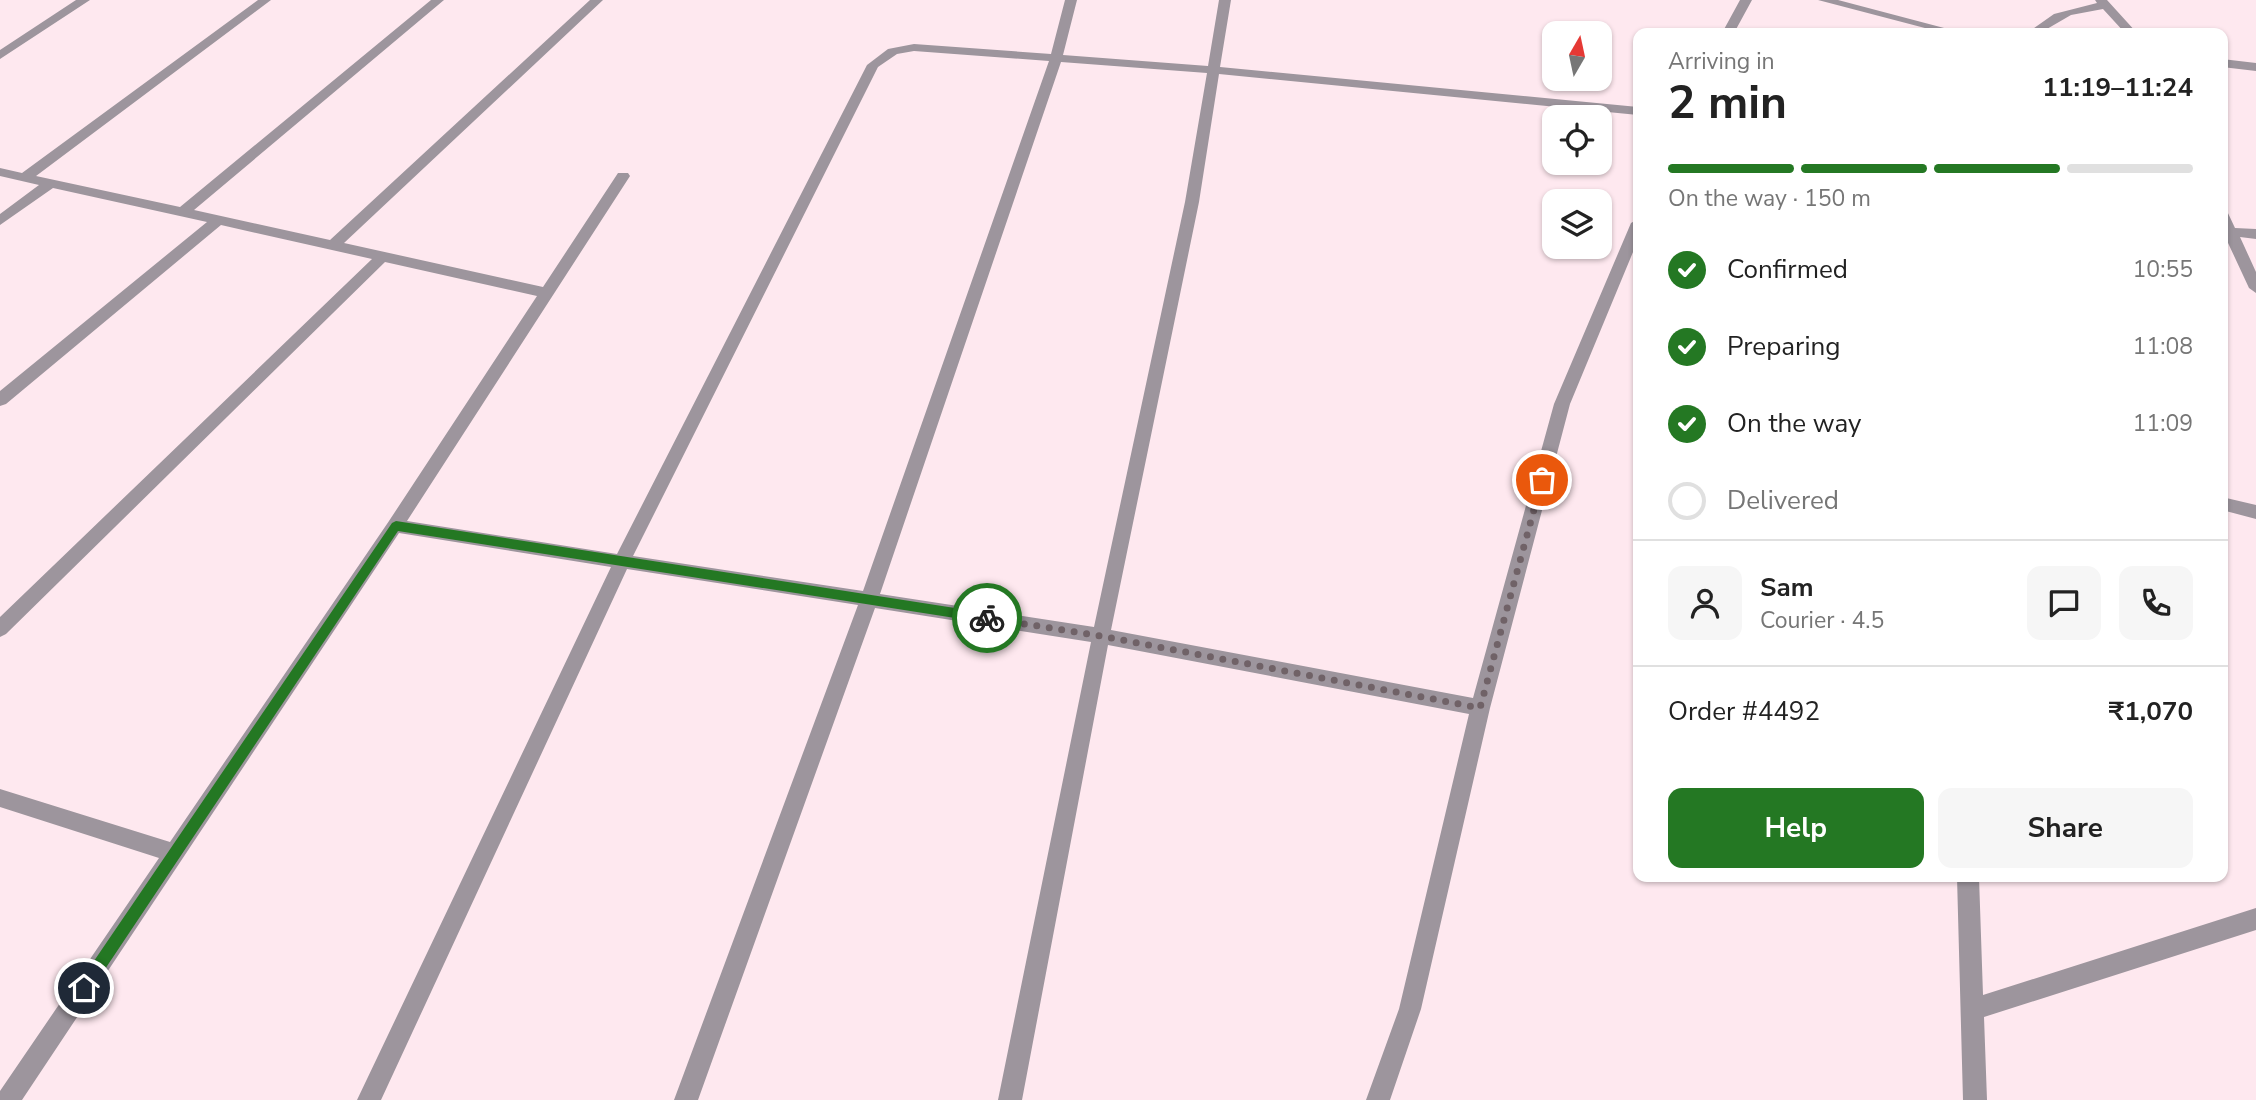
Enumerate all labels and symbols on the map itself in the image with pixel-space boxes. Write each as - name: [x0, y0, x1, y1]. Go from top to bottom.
- north arrow: [1542, 21, 1612, 91]
- pin: [1512, 450, 1572, 510]
- courier: [952, 583, 1022, 653]
- pin: [54, 958, 114, 1018]

